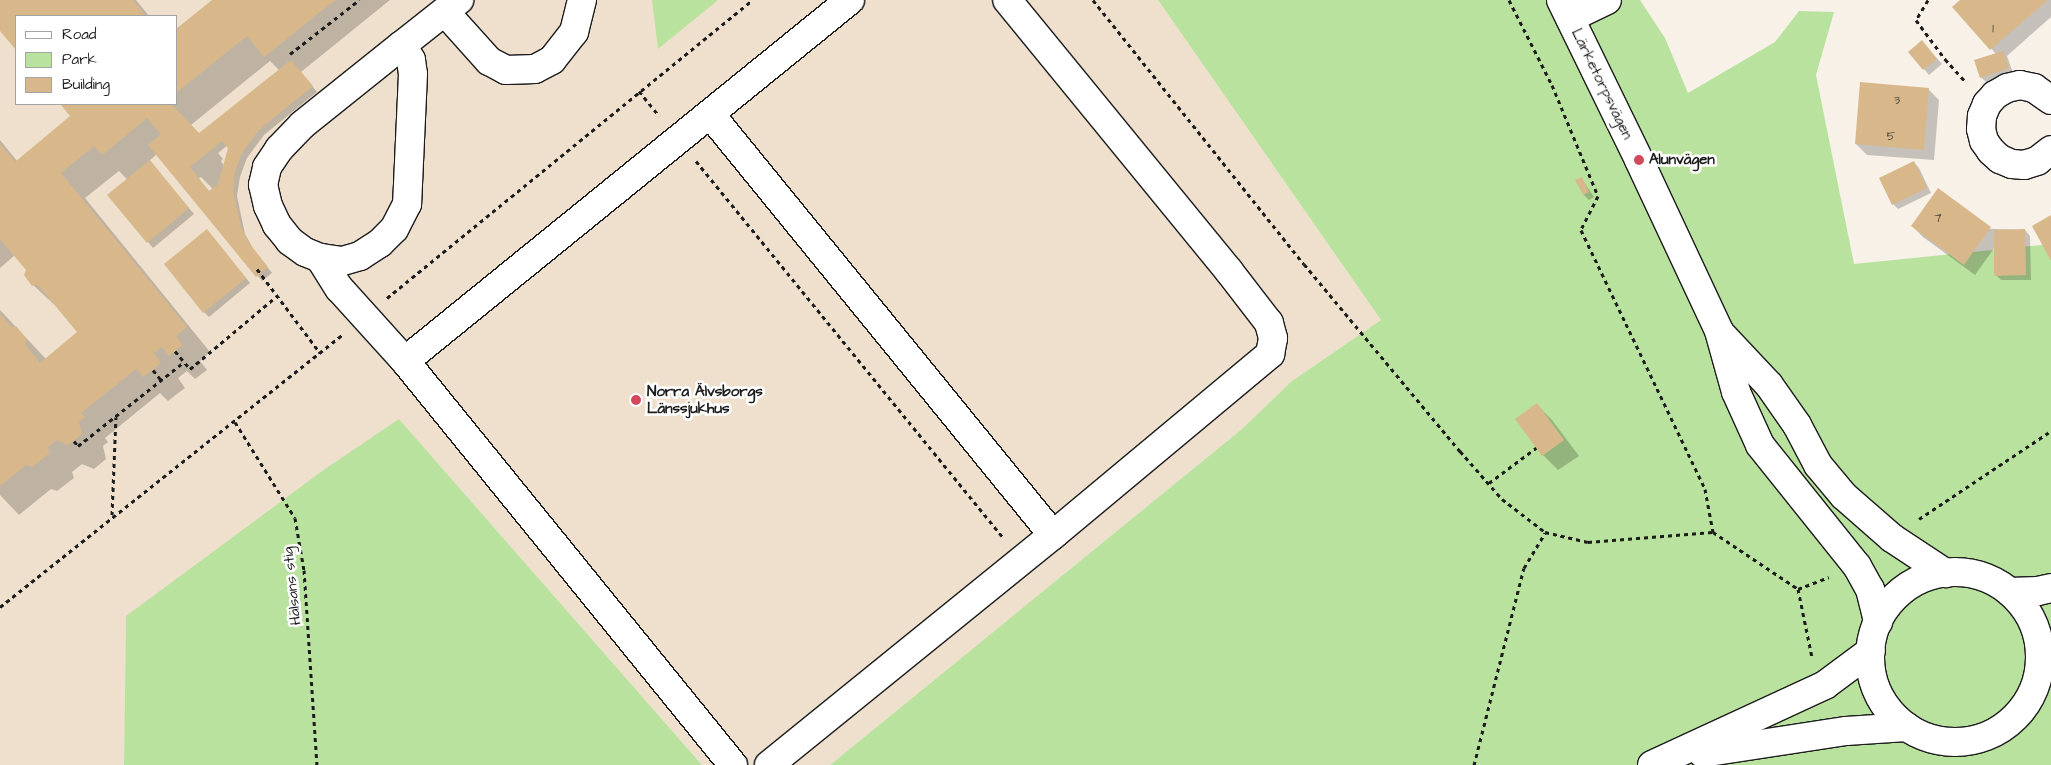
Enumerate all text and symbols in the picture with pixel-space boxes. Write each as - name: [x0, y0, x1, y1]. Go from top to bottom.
- legend: [15, 15, 178, 105]
- house number: 1: [1992, 22, 1994, 36]
- text: Road: [62, 24, 96, 45]
- street label: Lärketorpsvägen: [1567, 26, 1637, 142]
- text: Park: [62, 49, 97, 70]
- text: Building: [62, 74, 110, 95]
- house number: 3: [1894, 94, 1900, 108]
- house number: 5: [1887, 130, 1895, 144]
- place label: Alunvägen: [1649, 151, 1715, 169]
- marker: Alunvägen: [1633, 154, 1645, 166]
- house number: 7: [1934, 212, 1942, 226]
- place label: Norra Älvsborgs Länssjukhus: [647, 382, 763, 417]
- marker: Norra Älvsborgs Länssjukhus: [629, 393, 643, 407]
- street label: Hälsans stig: [279, 546, 305, 626]

